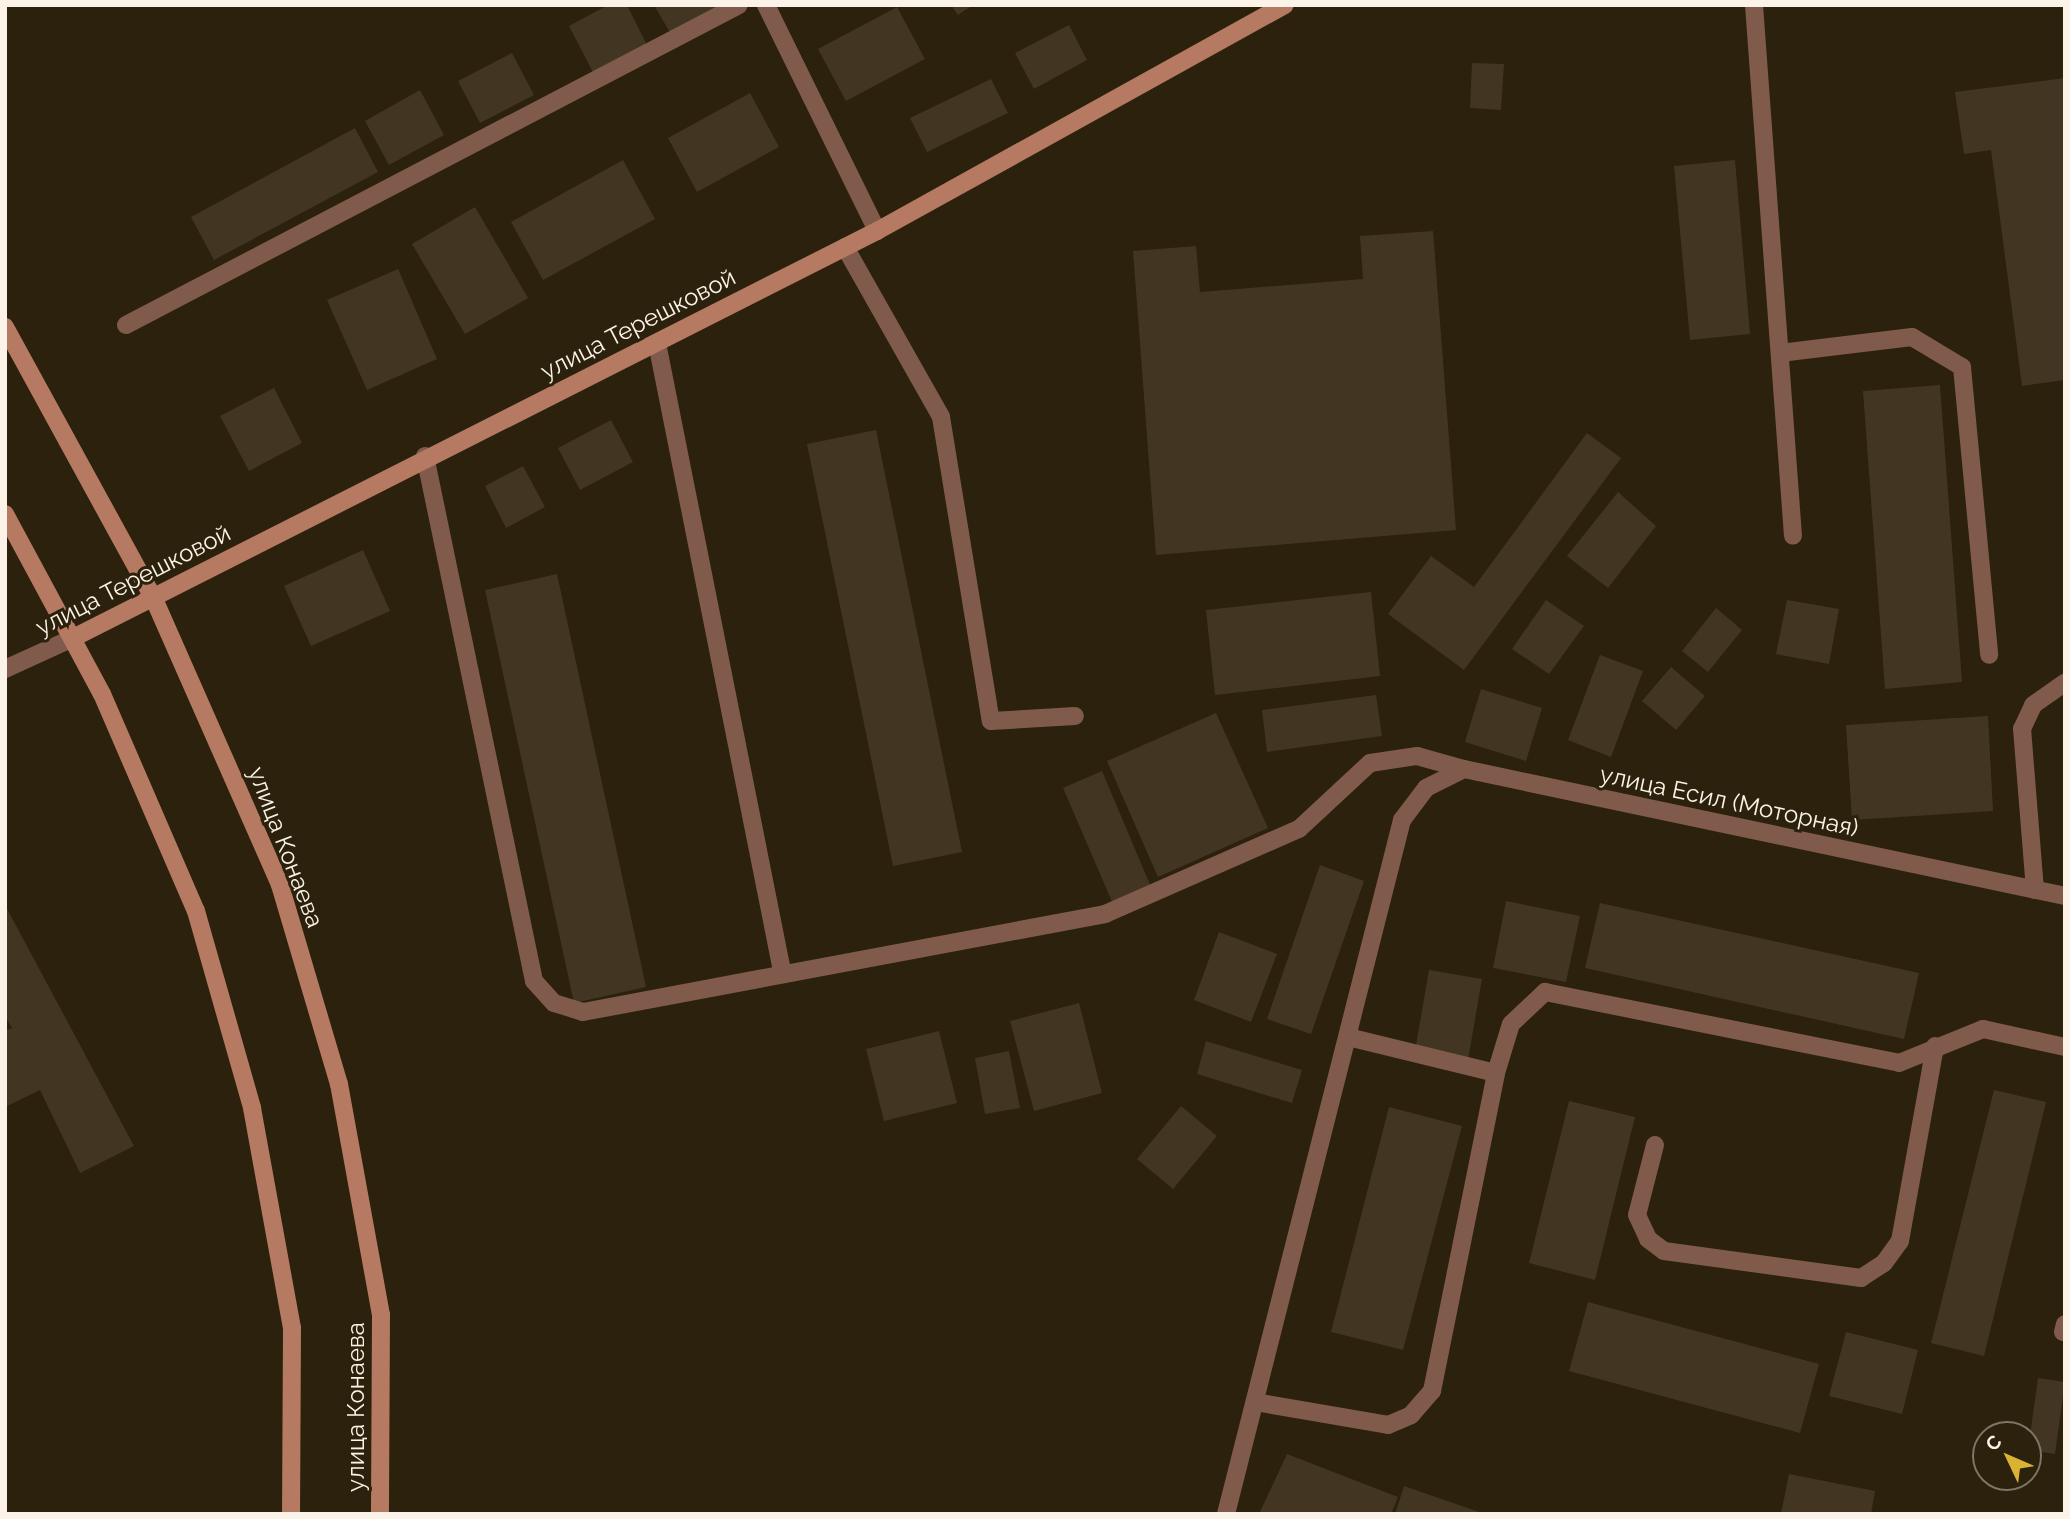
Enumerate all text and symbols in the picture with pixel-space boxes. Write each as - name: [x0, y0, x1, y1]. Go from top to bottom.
- street label: улица Терешковой: [535, 262, 741, 386]
- street label: улица Терешковой: [30, 518, 236, 642]
- street label: улица Есил (Моторная): [1597, 760, 1861, 842]
- street label: улица Конаева: [242, 763, 330, 931]
- street label: улица Конаева: [342, 1322, 370, 1492]
- north arrow: [1972, 1421, 2042, 1491]
- text: С: [1981, 1430, 2006, 1455]

